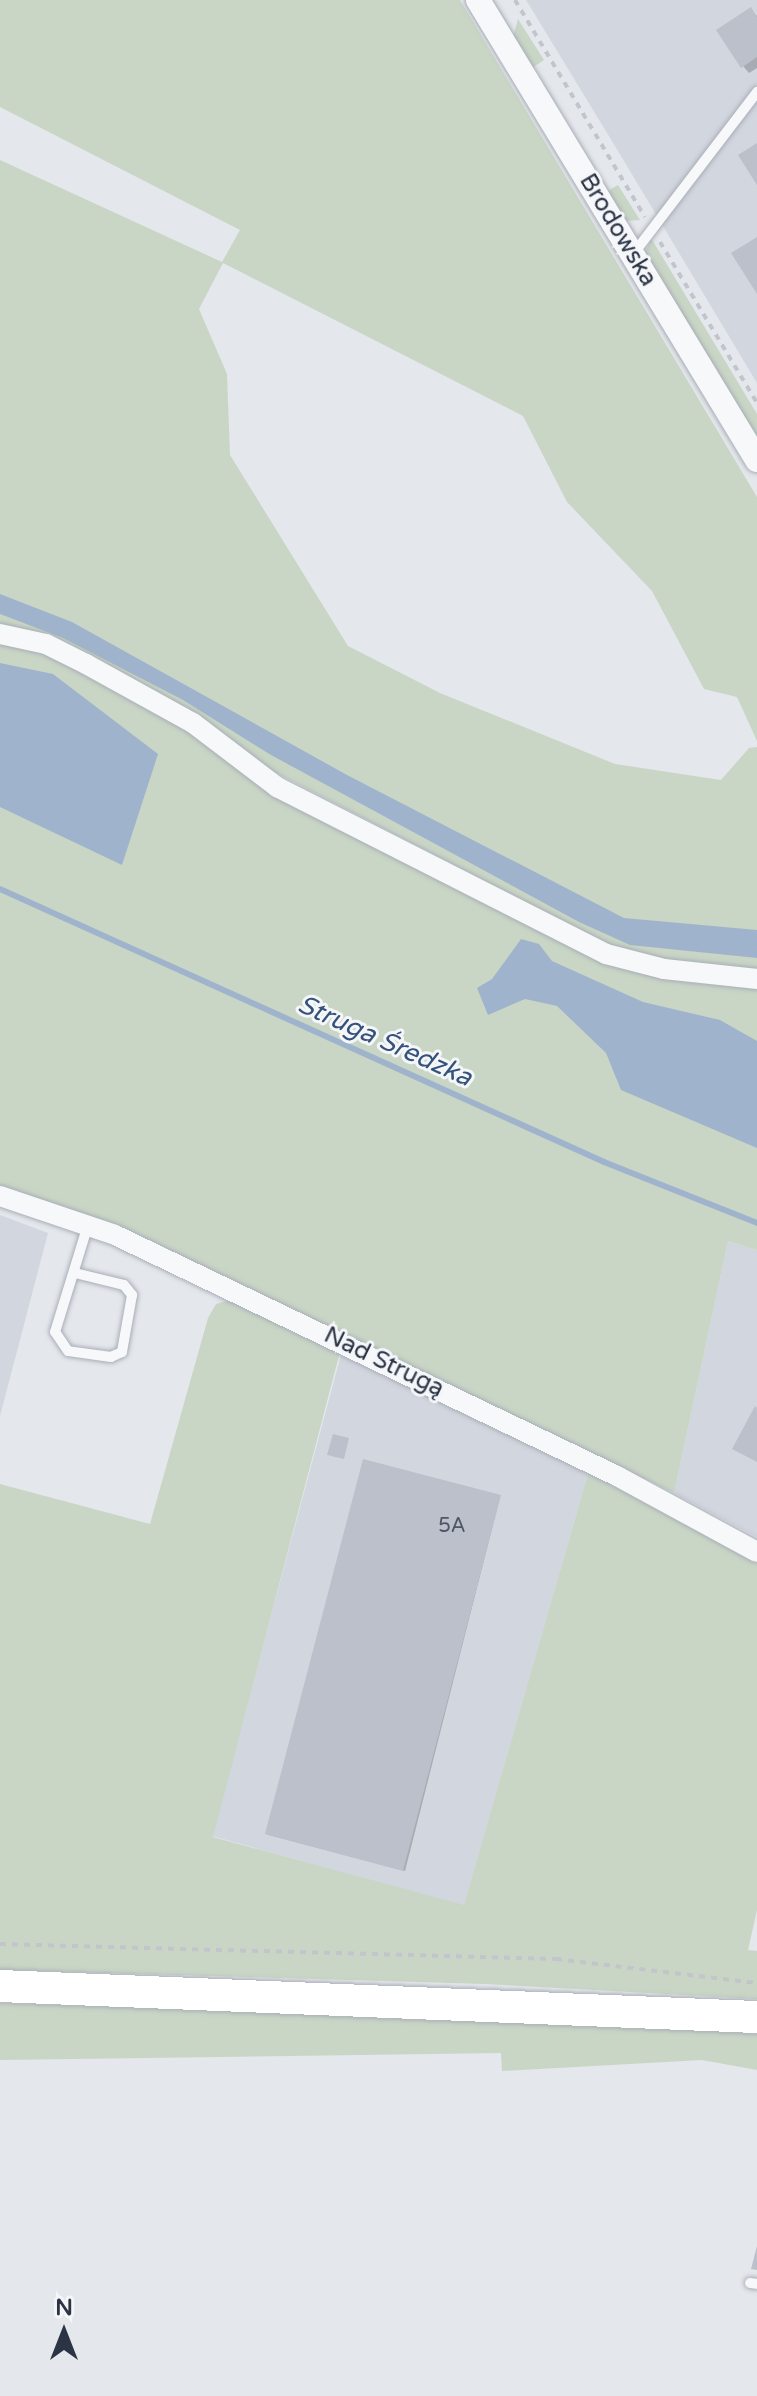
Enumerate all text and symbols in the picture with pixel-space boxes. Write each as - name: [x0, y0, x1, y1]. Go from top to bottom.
- street label: Brodowska: [573, 168, 663, 292]
- water label: Struga Średzka: [293, 989, 477, 1093]
- street label: Nad Strugą: [319, 1321, 449, 1403]
- house number: 5A: [438, 1514, 466, 1538]
- north arrow: [24, 2292, 104, 2372]
- text: N: [55, 2295, 73, 2321]

